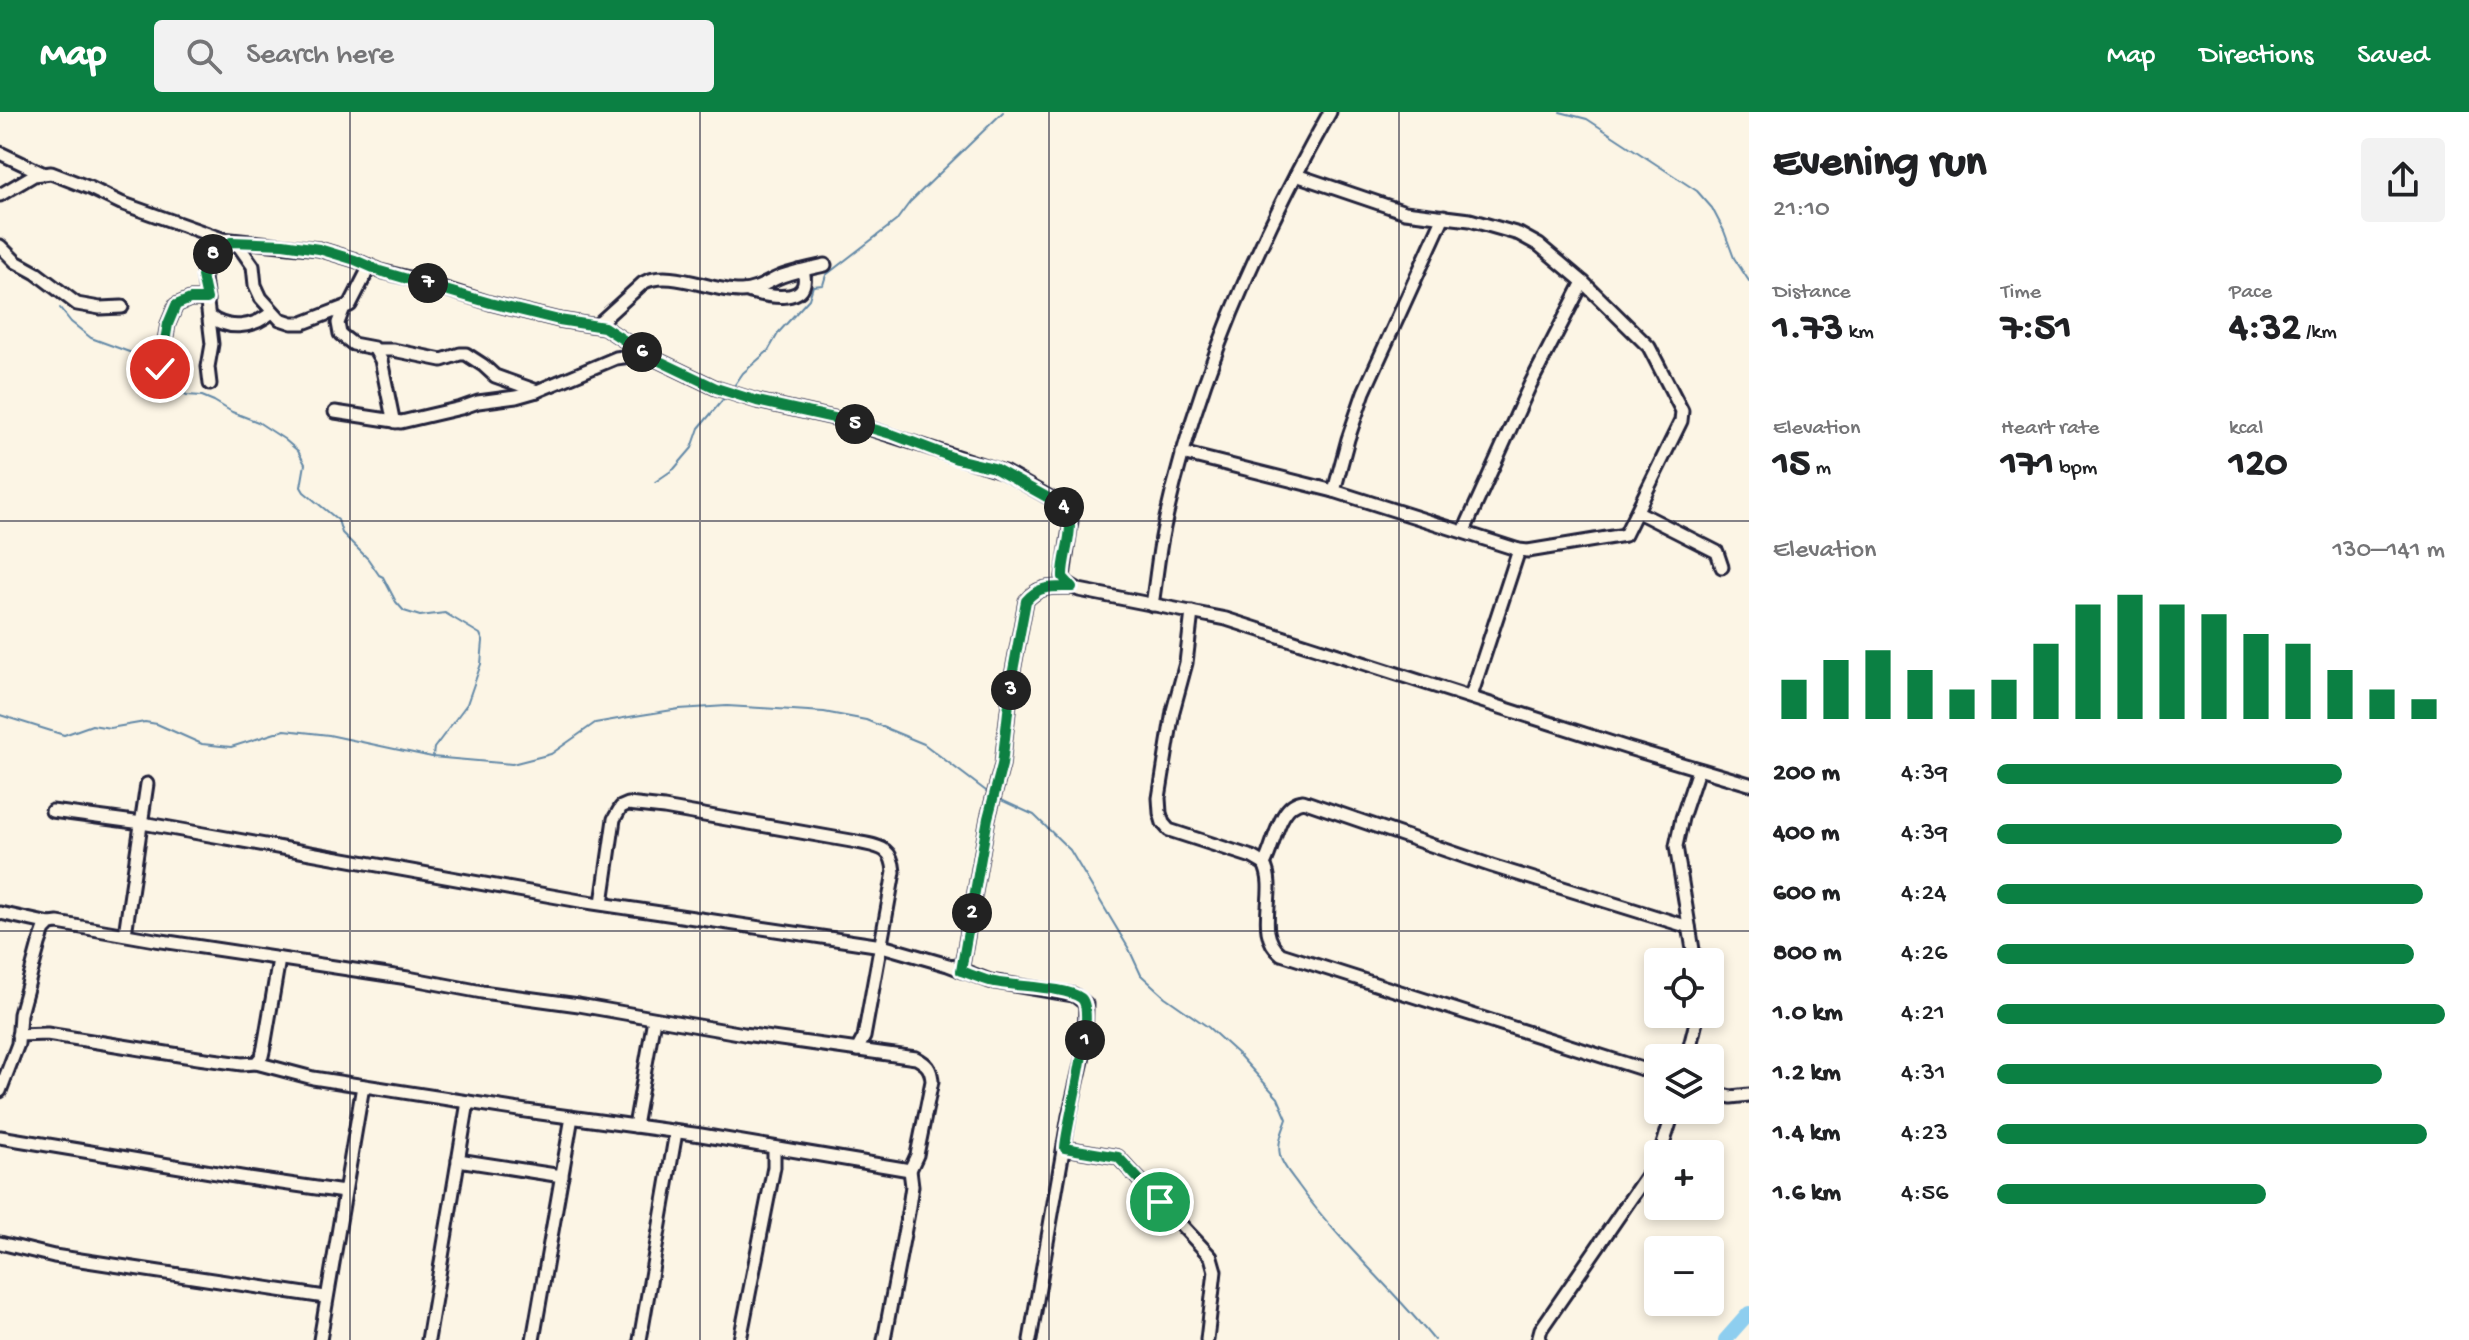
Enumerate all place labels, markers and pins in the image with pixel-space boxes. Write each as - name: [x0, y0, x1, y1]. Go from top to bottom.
- pin: 8: [193, 234, 233, 274]
- pin: 7: [408, 263, 448, 303]
- pin: 6: [622, 332, 662, 372]
- pin: [126, 335, 194, 403]
- pin: 5: [835, 404, 875, 444]
- pin: 4: [1044, 487, 1084, 527]
- pin: 3: [991, 670, 1031, 710]
- pin: 2: [952, 893, 992, 933]
- pin: 1: [1065, 1020, 1105, 1060]
- pin: [1126, 1168, 1194, 1236]

